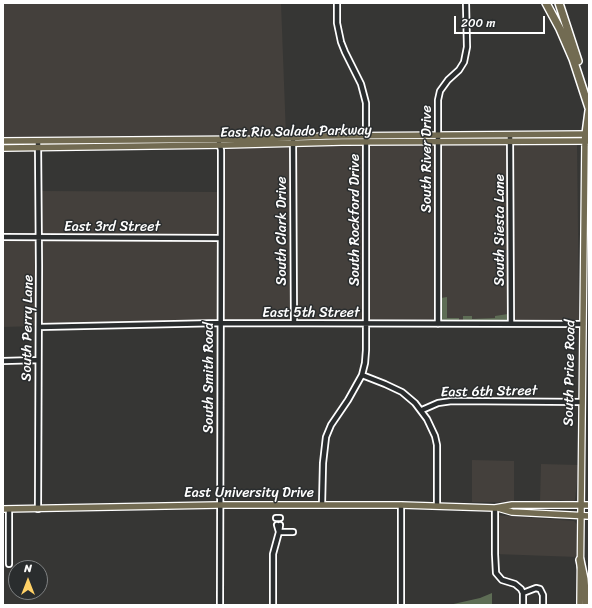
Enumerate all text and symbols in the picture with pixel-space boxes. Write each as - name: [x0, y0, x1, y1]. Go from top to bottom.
- scale bar: [456, 8, 547, 34]
- text: 200 m: [461, 12, 495, 34]
- street label: South River Drive: [419, 105, 435, 213]
- street label: East Rio Salado Parkway: [220, 122, 372, 142]
- street label: South Rockford Drive: [347, 154, 363, 286]
- street label: South Siesta Lane: [492, 174, 508, 286]
- street label: South Clark Drive: [274, 177, 290, 285]
- street label: East 3rd Street: [64, 219, 160, 235]
- street label: South Perry Lane: [19, 275, 37, 381]
- street label: East 5th Street: [262, 305, 360, 321]
- street label: South Price Road: [561, 320, 579, 426]
- street label: South Smith Road: [201, 322, 217, 434]
- street label: East 6th Street: [440, 383, 538, 401]
- street label: East University Drive: [184, 485, 314, 501]
- text: N: [24, 559, 32, 578]
- north arrow: [8, 560, 48, 600]

